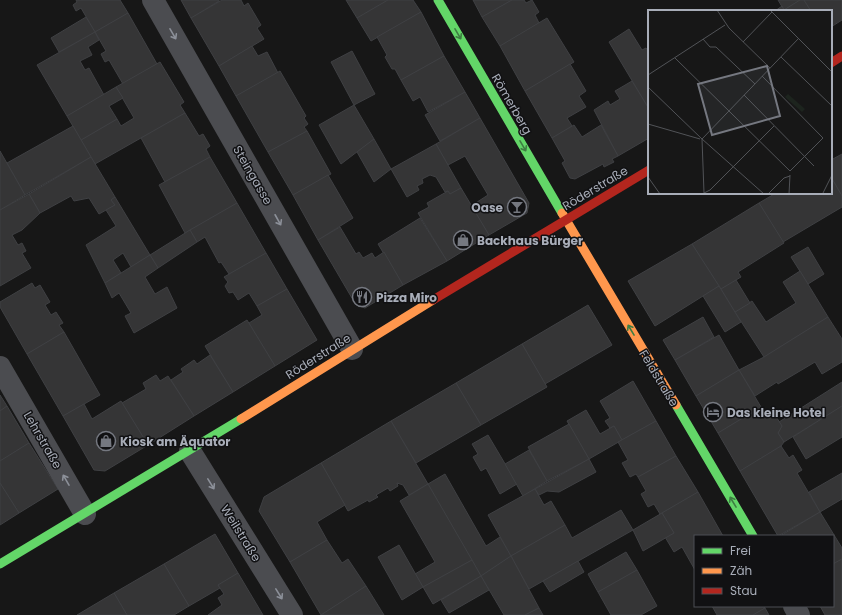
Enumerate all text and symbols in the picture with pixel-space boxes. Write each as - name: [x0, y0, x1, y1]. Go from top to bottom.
- inset map: [648, 10, 832, 194]
- one-way arrow: [169, 28, 177, 40]
- one-way arrow: [454, 28, 462, 40]
- street label: Römerberg: [488, 71, 536, 137]
- one-way arrow: [520, 140, 528, 152]
- street label: Steingasse: [229, 142, 277, 208]
- street label: Röderstraße: [559, 162, 631, 214]
- bar icon: Oase: [506, 196, 528, 218]
- place label: Oase: [471, 199, 504, 216]
- one-way arrow: [275, 214, 283, 226]
- shop icon: Backhaus Bürger: [452, 229, 474, 251]
- place label: Backhaus Bürger: [477, 232, 583, 249]
- restaurant icon: Pizza Miro: [351, 286, 373, 308]
- place label: Pizza Miro: [376, 289, 437, 306]
- one-way arrow: [627, 324, 635, 336]
- street label: Röderstraße: [282, 329, 354, 383]
- street label: Feldstraße: [635, 346, 683, 410]
- hotel icon: Das kleine Hotel: [702, 401, 724, 423]
- place label: Das kleine Hotel: [727, 404, 825, 421]
- street label: Lehrstraße: [20, 408, 66, 472]
- shop icon: Kiosk am Äquator: [95, 430, 117, 452]
- place label: Kiosk am Äquator: [120, 433, 231, 450]
- one-way arrow: [61, 474, 69, 486]
- one-way arrow: [207, 478, 215, 489]
- one-way arrow: [728, 496, 736, 508]
- street label: Weilstraße: [217, 501, 265, 565]
- legend: [694, 535, 834, 607]
- text: Frei: [730, 542, 751, 559]
- text: Zäh: [730, 562, 752, 579]
- text: Stau: [730, 582, 757, 599]
- one-way arrow: [275, 588, 283, 599]

